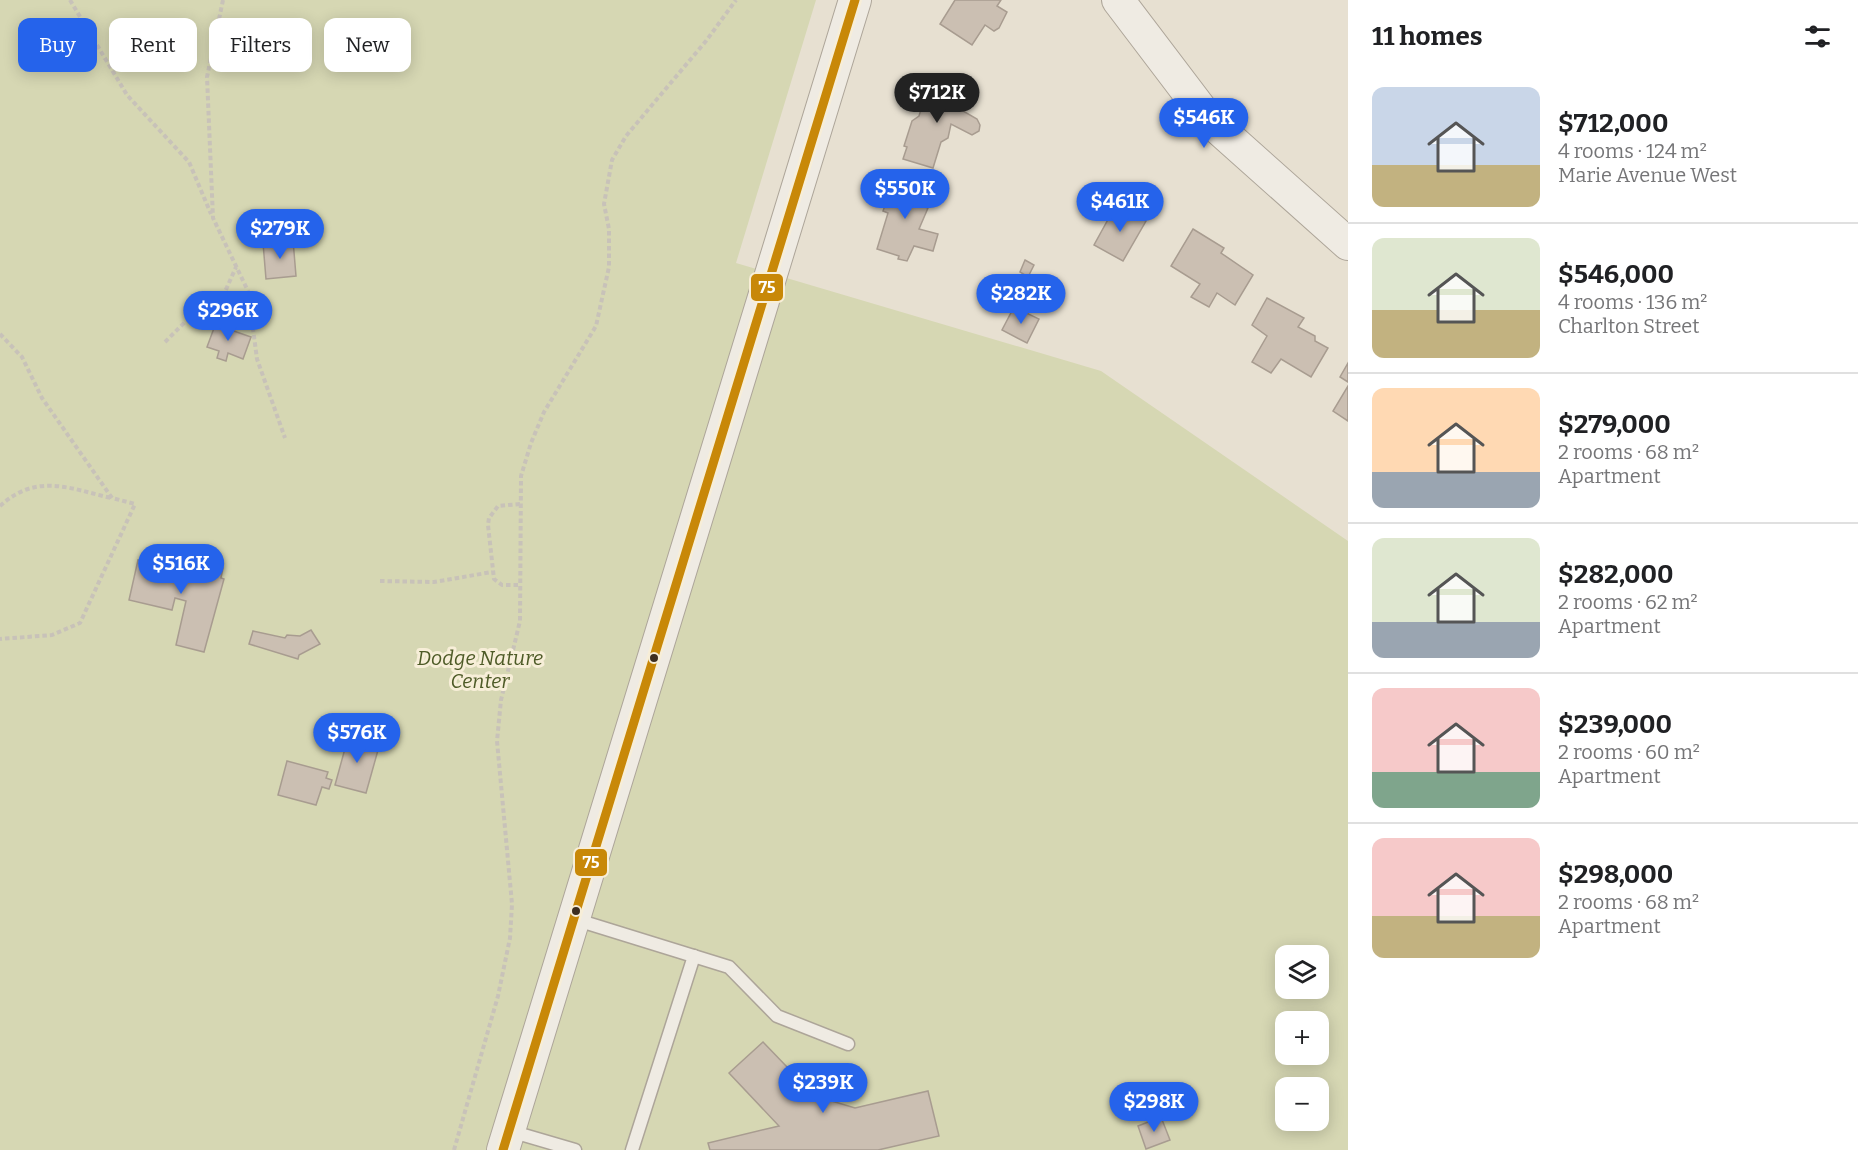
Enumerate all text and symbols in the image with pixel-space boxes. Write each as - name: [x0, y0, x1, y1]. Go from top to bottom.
- chip: Buy: [18, 18, 97, 72]
- chip: Rent: [109, 18, 197, 72]
- chip: Filters: [209, 18, 312, 72]
- chip: New: [324, 18, 411, 72]
- icon: filters: [1801, 20, 1834, 53]
- text: 11 homes: [1372, 21, 1483, 52]
- pin: $712K: [895, 73, 979, 124]
- text: $712K: [908, 80, 966, 104]
- pin: $546K: [1162, 98, 1246, 149]
- text: $546K: [1173, 105, 1235, 129]
- text: $712,000: [1558, 108, 1668, 139]
- icon: home: [1420, 111, 1492, 183]
- text: 4 rooms · 124 m²: [1558, 139, 1707, 163]
- text: Marie Avenue West: [1558, 163, 1737, 187]
- pin: $550K: [863, 169, 947, 220]
- text: $550K: [874, 176, 936, 200]
- pin: $461K: [1078, 182, 1162, 233]
- text: $461K: [1091, 189, 1149, 213]
- pin: $279K: [238, 209, 322, 260]
- text: $279K: [250, 216, 310, 240]
- text: $546,000: [1558, 259, 1674, 290]
- icon: home: [1420, 262, 1492, 334]
- line badge: 75: [750, 273, 784, 302]
- pin: $282K: [979, 274, 1063, 325]
- text: 75: [758, 278, 776, 297]
- text: $282K: [990, 281, 1052, 305]
- text: 4 rooms · 136 m²: [1558, 290, 1707, 314]
- pin: $296K: [186, 291, 270, 342]
- text: $296K: [197, 298, 259, 322]
- text: Charlton Street: [1558, 314, 1700, 338]
- text: $279,000: [1558, 409, 1671, 440]
- icon: home: [1420, 412, 1492, 484]
- text: 2 rooms · 68 m²: [1558, 440, 1699, 464]
- text: Apartment: [1558, 464, 1661, 488]
- pin: $516K: [139, 544, 223, 595]
- text: $516K: [152, 551, 210, 575]
- text: $282,000: [1558, 559, 1673, 590]
- icon: home: [1420, 562, 1492, 634]
- text: 2 rooms · 62 m²: [1558, 590, 1698, 614]
- text: Apartment: [1558, 614, 1661, 638]
- park label: Dodge Nature Center: [417, 646, 543, 693]
- unlabelled marker: [648, 652, 660, 664]
- text: $239,000: [1558, 709, 1672, 740]
- icon: home: [1420, 712, 1492, 784]
- pin: $576K: [315, 713, 399, 764]
- text: $576K: [327, 720, 387, 744]
- text: 2 rooms · 60 m²: [1558, 740, 1700, 764]
- text: Apartment: [1558, 764, 1661, 788]
- line badge: 75: [574, 848, 608, 877]
- text: 75: [582, 853, 600, 872]
- text: $298,000: [1558, 859, 1673, 890]
- icon: home: [1420, 862, 1492, 934]
- text: 2 rooms · 68 m²: [1558, 890, 1699, 914]
- unlabelled marker: [570, 905, 582, 917]
- text: Apartment: [1558, 914, 1661, 938]
- map controls: [1275, 945, 1329, 1131]
- button: layers: [1275, 945, 1329, 999]
- button: +: [1275, 1011, 1329, 1065]
- pin: $239K: [781, 1063, 865, 1114]
- text: $239K: [792, 1070, 854, 1094]
- button: −: [1275, 1077, 1329, 1131]
- pin: $298K: [1112, 1082, 1196, 1133]
- text: $298K: [1123, 1089, 1185, 1113]

